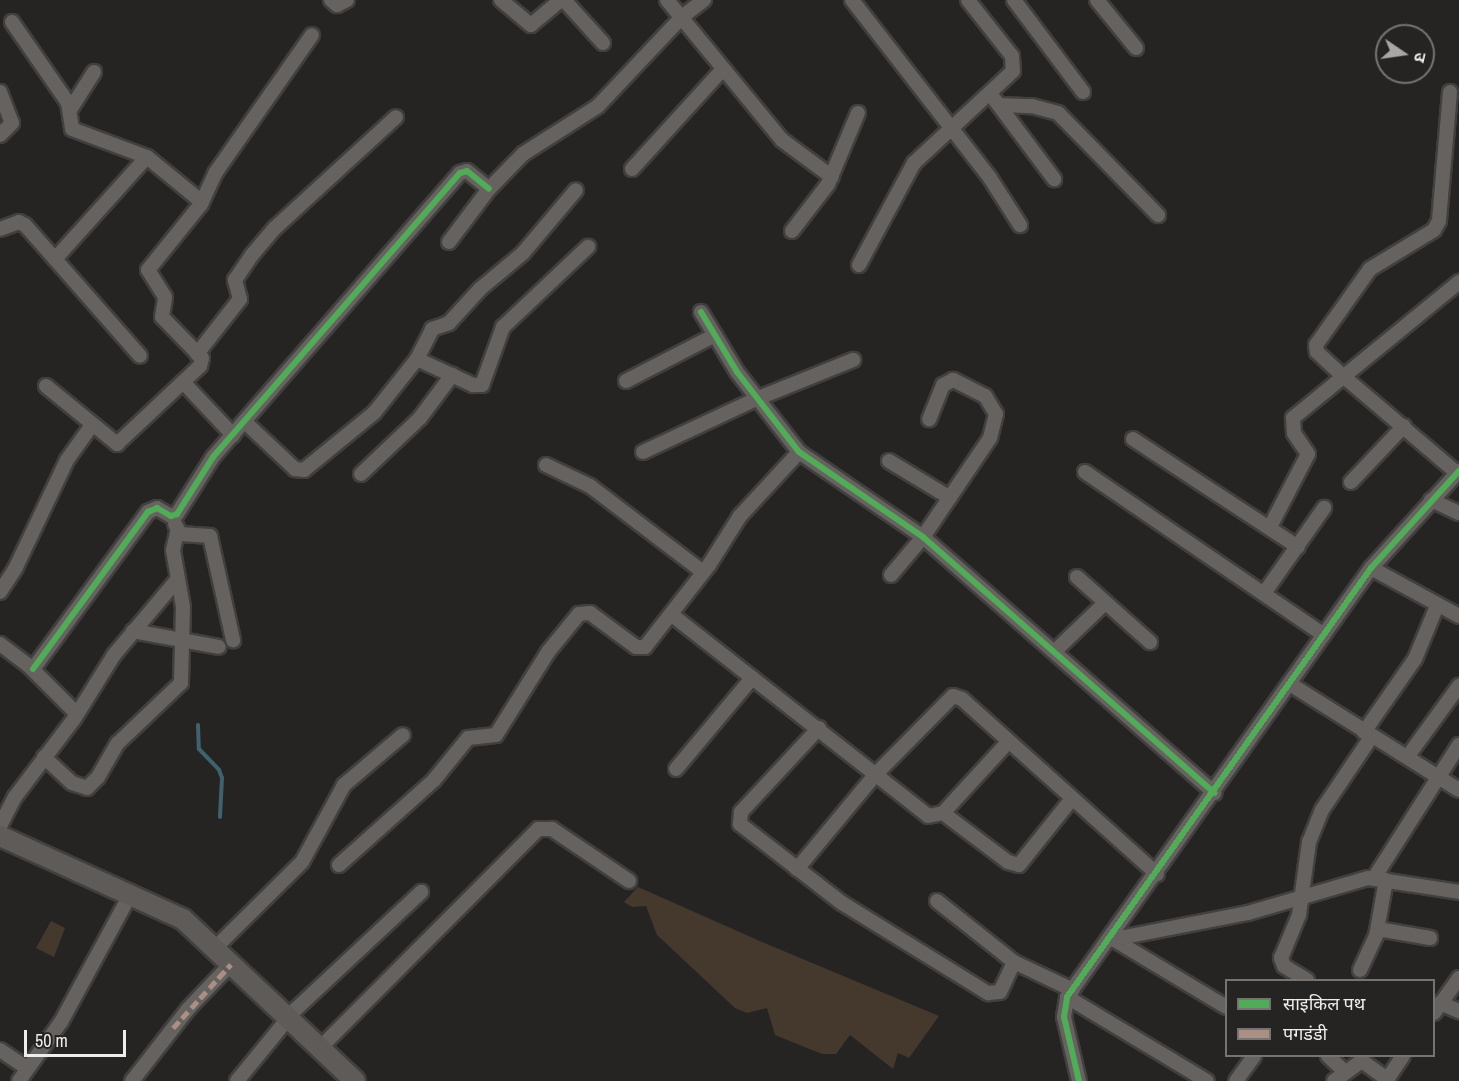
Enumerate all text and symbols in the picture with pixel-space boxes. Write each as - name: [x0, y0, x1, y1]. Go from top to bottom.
- north arrow: [1375, 24, 1435, 84]
- text: उ: [1409, 51, 1432, 65]
- legend: [1225, 979, 1435, 1057]
- text: साइकिल पथ: [1283, 991, 1365, 1016]
- scale bar: [27, 1018, 129, 1056]
- text: पगडंडी: [1283, 1021, 1327, 1046]
- text: 50 m: [35, 1028, 68, 1053]

